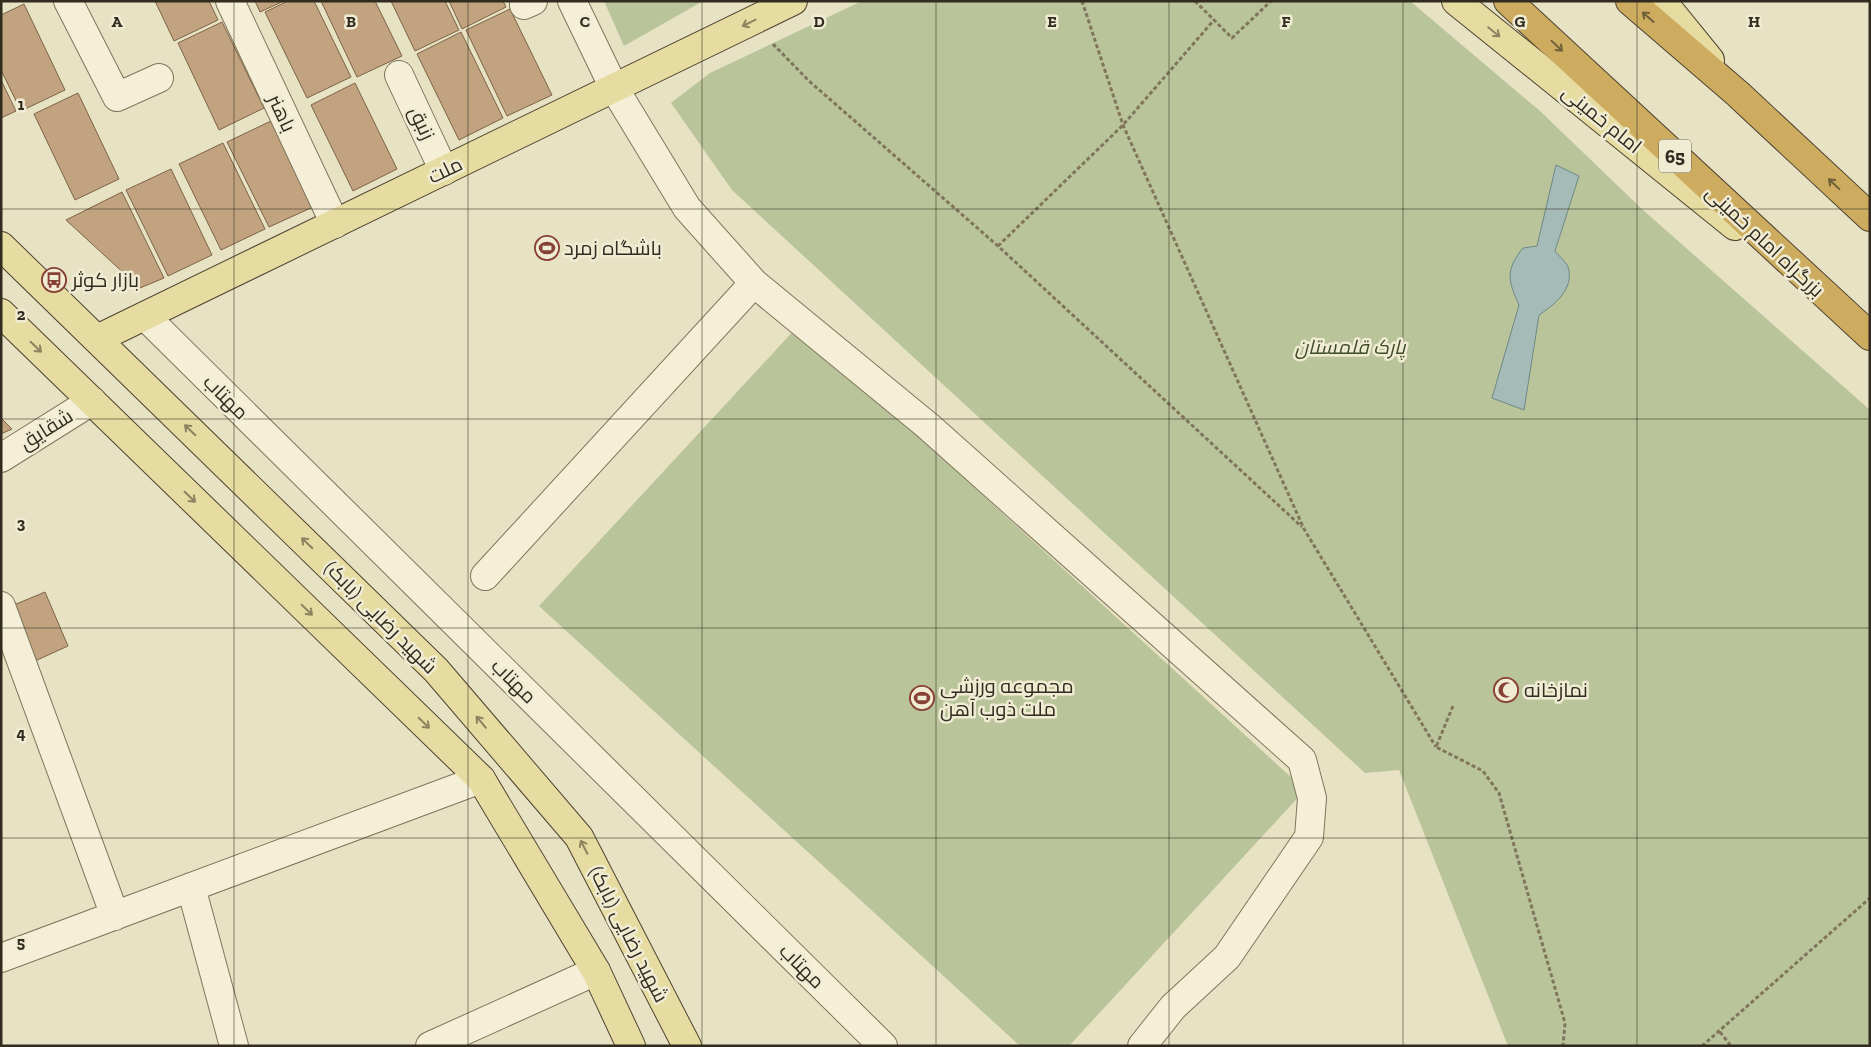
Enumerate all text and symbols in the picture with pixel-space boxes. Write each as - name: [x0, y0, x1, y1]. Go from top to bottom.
- one-way arrow: [1642, 11, 1655, 22]
- text: A: [112, 12, 123, 31]
- text: B: [346, 12, 356, 31]
- text: C: [580, 12, 590, 31]
- text: D: [813, 12, 825, 31]
- text: E: [1047, 12, 1057, 31]
- text: F: [1281, 12, 1291, 31]
- text: G: [1515, 12, 1526, 31]
- text: H: [1748, 12, 1760, 31]
- one-way arrow: [742, 18, 757, 28]
- one-way arrow: [1487, 26, 1500, 37]
- one-way arrow: [1550, 40, 1563, 52]
- street label: امام خمینی: [1556, 80, 1647, 160]
- street label: باهنر: [262, 89, 301, 136]
- text: 1: [18, 95, 25, 114]
- street label: زنبق: [403, 102, 440, 144]
- road number: 65: [1659, 140, 1691, 172]
- street label: ملت: [424, 151, 466, 189]
- one-way arrow: [1828, 178, 1841, 190]
- street label: بزرگراه امام خمینی: [1700, 180, 1829, 303]
- sports icon: باشگاه زمرد: [534, 235, 560, 261]
- place label: باشگاه زمرد: [564, 236, 662, 260]
- bus stop icon: بازار کوثر: [41, 267, 67, 293]
- place label: بازار کوثر: [71, 268, 139, 292]
- text: 2: [17, 305, 26, 324]
- park label: پارک قلمستان: [1295, 335, 1407, 361]
- one-way arrow: [30, 341, 43, 353]
- street label: مهتاب: [198, 370, 253, 425]
- street label: شقایق: [15, 403, 78, 456]
- one-way arrow: [184, 424, 196, 436]
- one-way arrow: [184, 491, 197, 503]
- text: 3: [17, 514, 26, 533]
- one-way arrow: [300, 537, 313, 549]
- street label: شهید رضایی (بابک): [319, 556, 442, 679]
- one-way arrow: [301, 604, 314, 616]
- street label: مهتاب: [486, 654, 541, 709]
- place label: مجموعه ورزشی ملت ذوب آهن: [940, 674, 1074, 722]
- mosque icon: نمازخانه: [1493, 677, 1519, 703]
- place label: نمازخانه: [1524, 678, 1588, 702]
- sports icon: مجموعه ورزشی ملت ذوب آهن: [909, 685, 935, 711]
- one-way arrow: [476, 716, 487, 729]
- one-way arrow: [418, 717, 430, 729]
- text: 4: [16, 724, 26, 743]
- one-way arrow: [579, 840, 588, 855]
- street label: شهید رضایی (بابک): [583, 862, 674, 1007]
- text: 5: [17, 933, 25, 952]
- street label: مهتاب: [774, 939, 829, 994]

